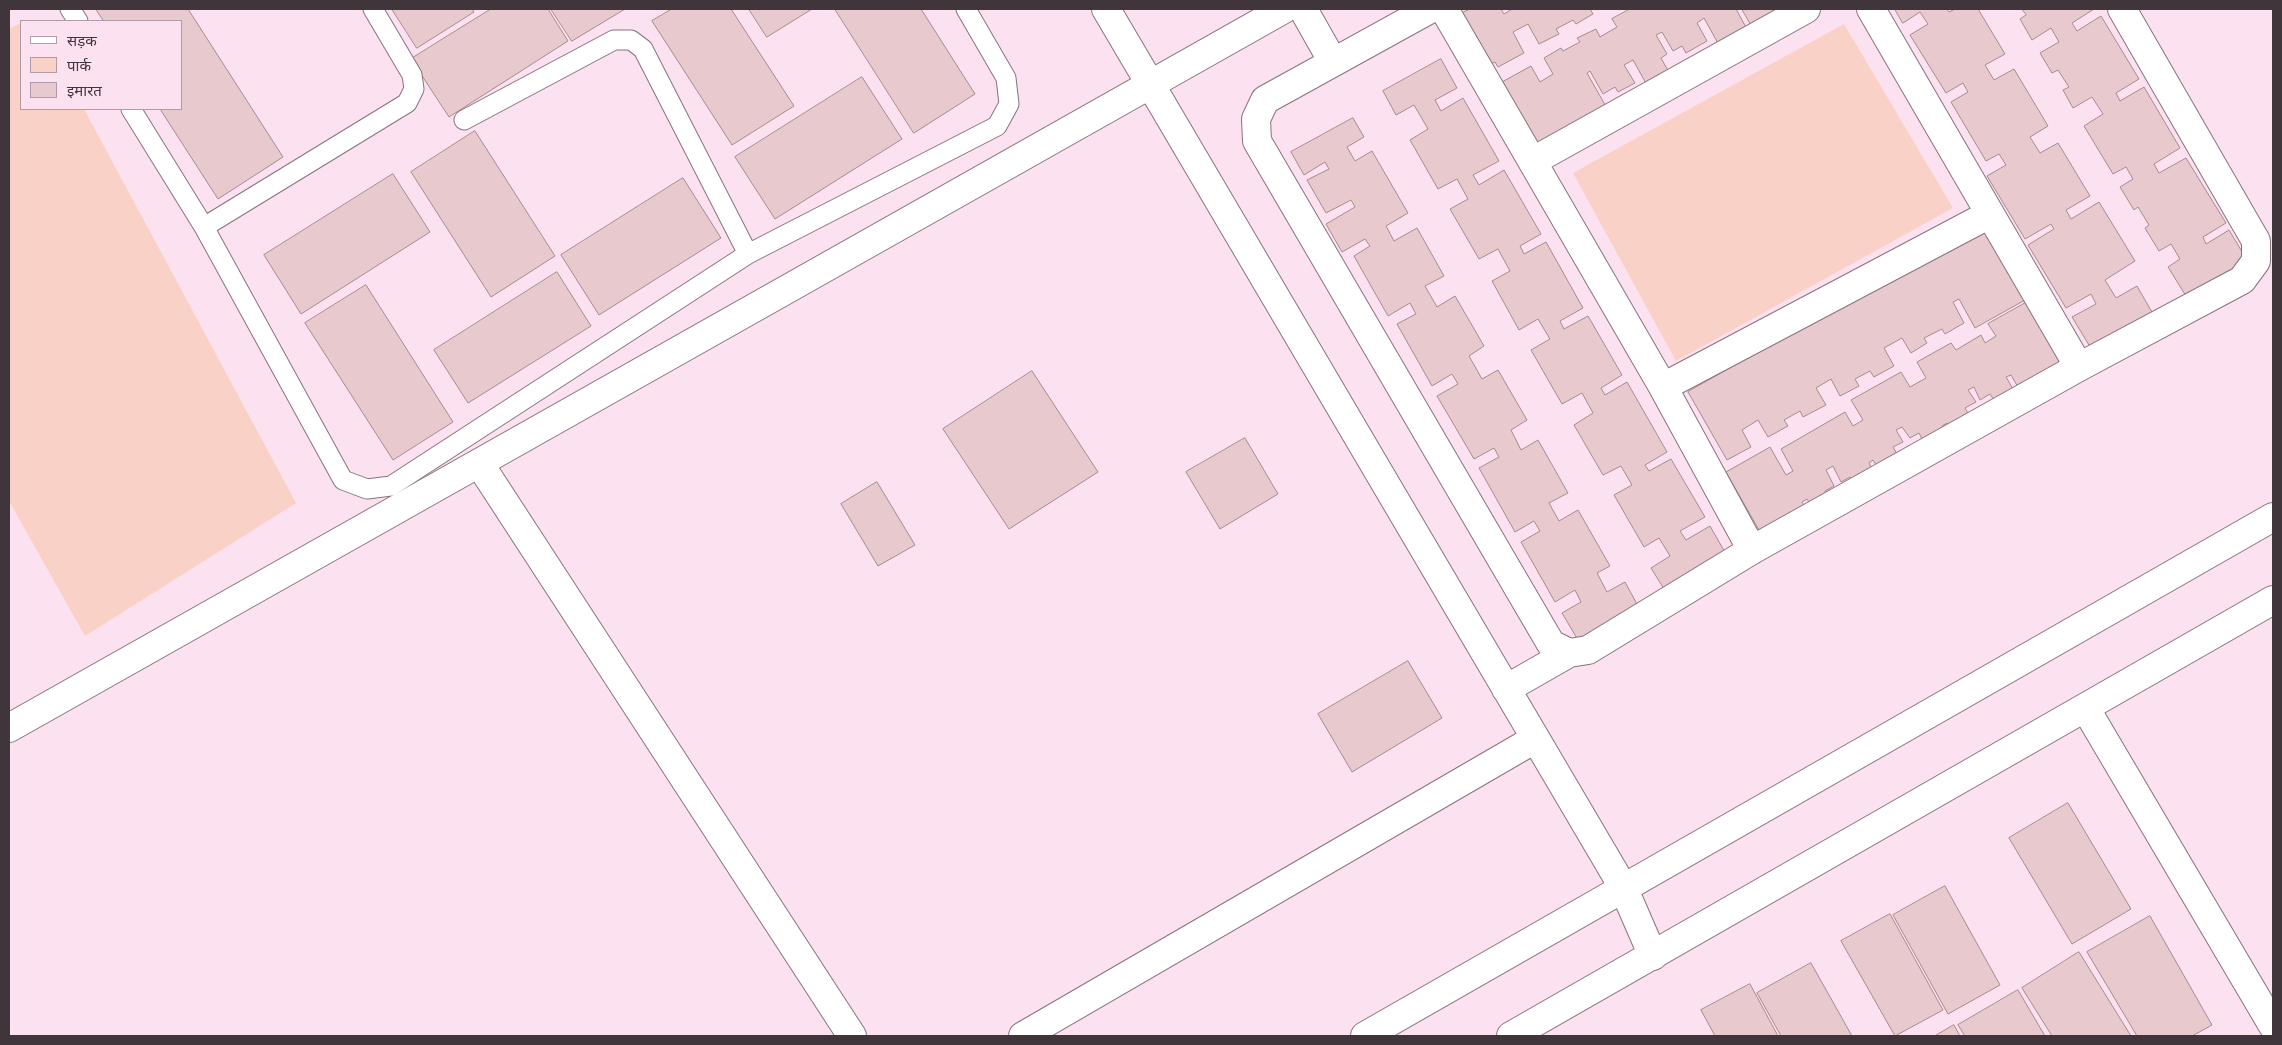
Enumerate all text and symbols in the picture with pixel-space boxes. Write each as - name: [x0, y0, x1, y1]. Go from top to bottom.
- legend: [20, 20, 182, 110]
- text: सड़क: [67, 30, 97, 50]
- text: पार्क: [67, 55, 91, 75]
- text: इमारत: [67, 80, 102, 100]

